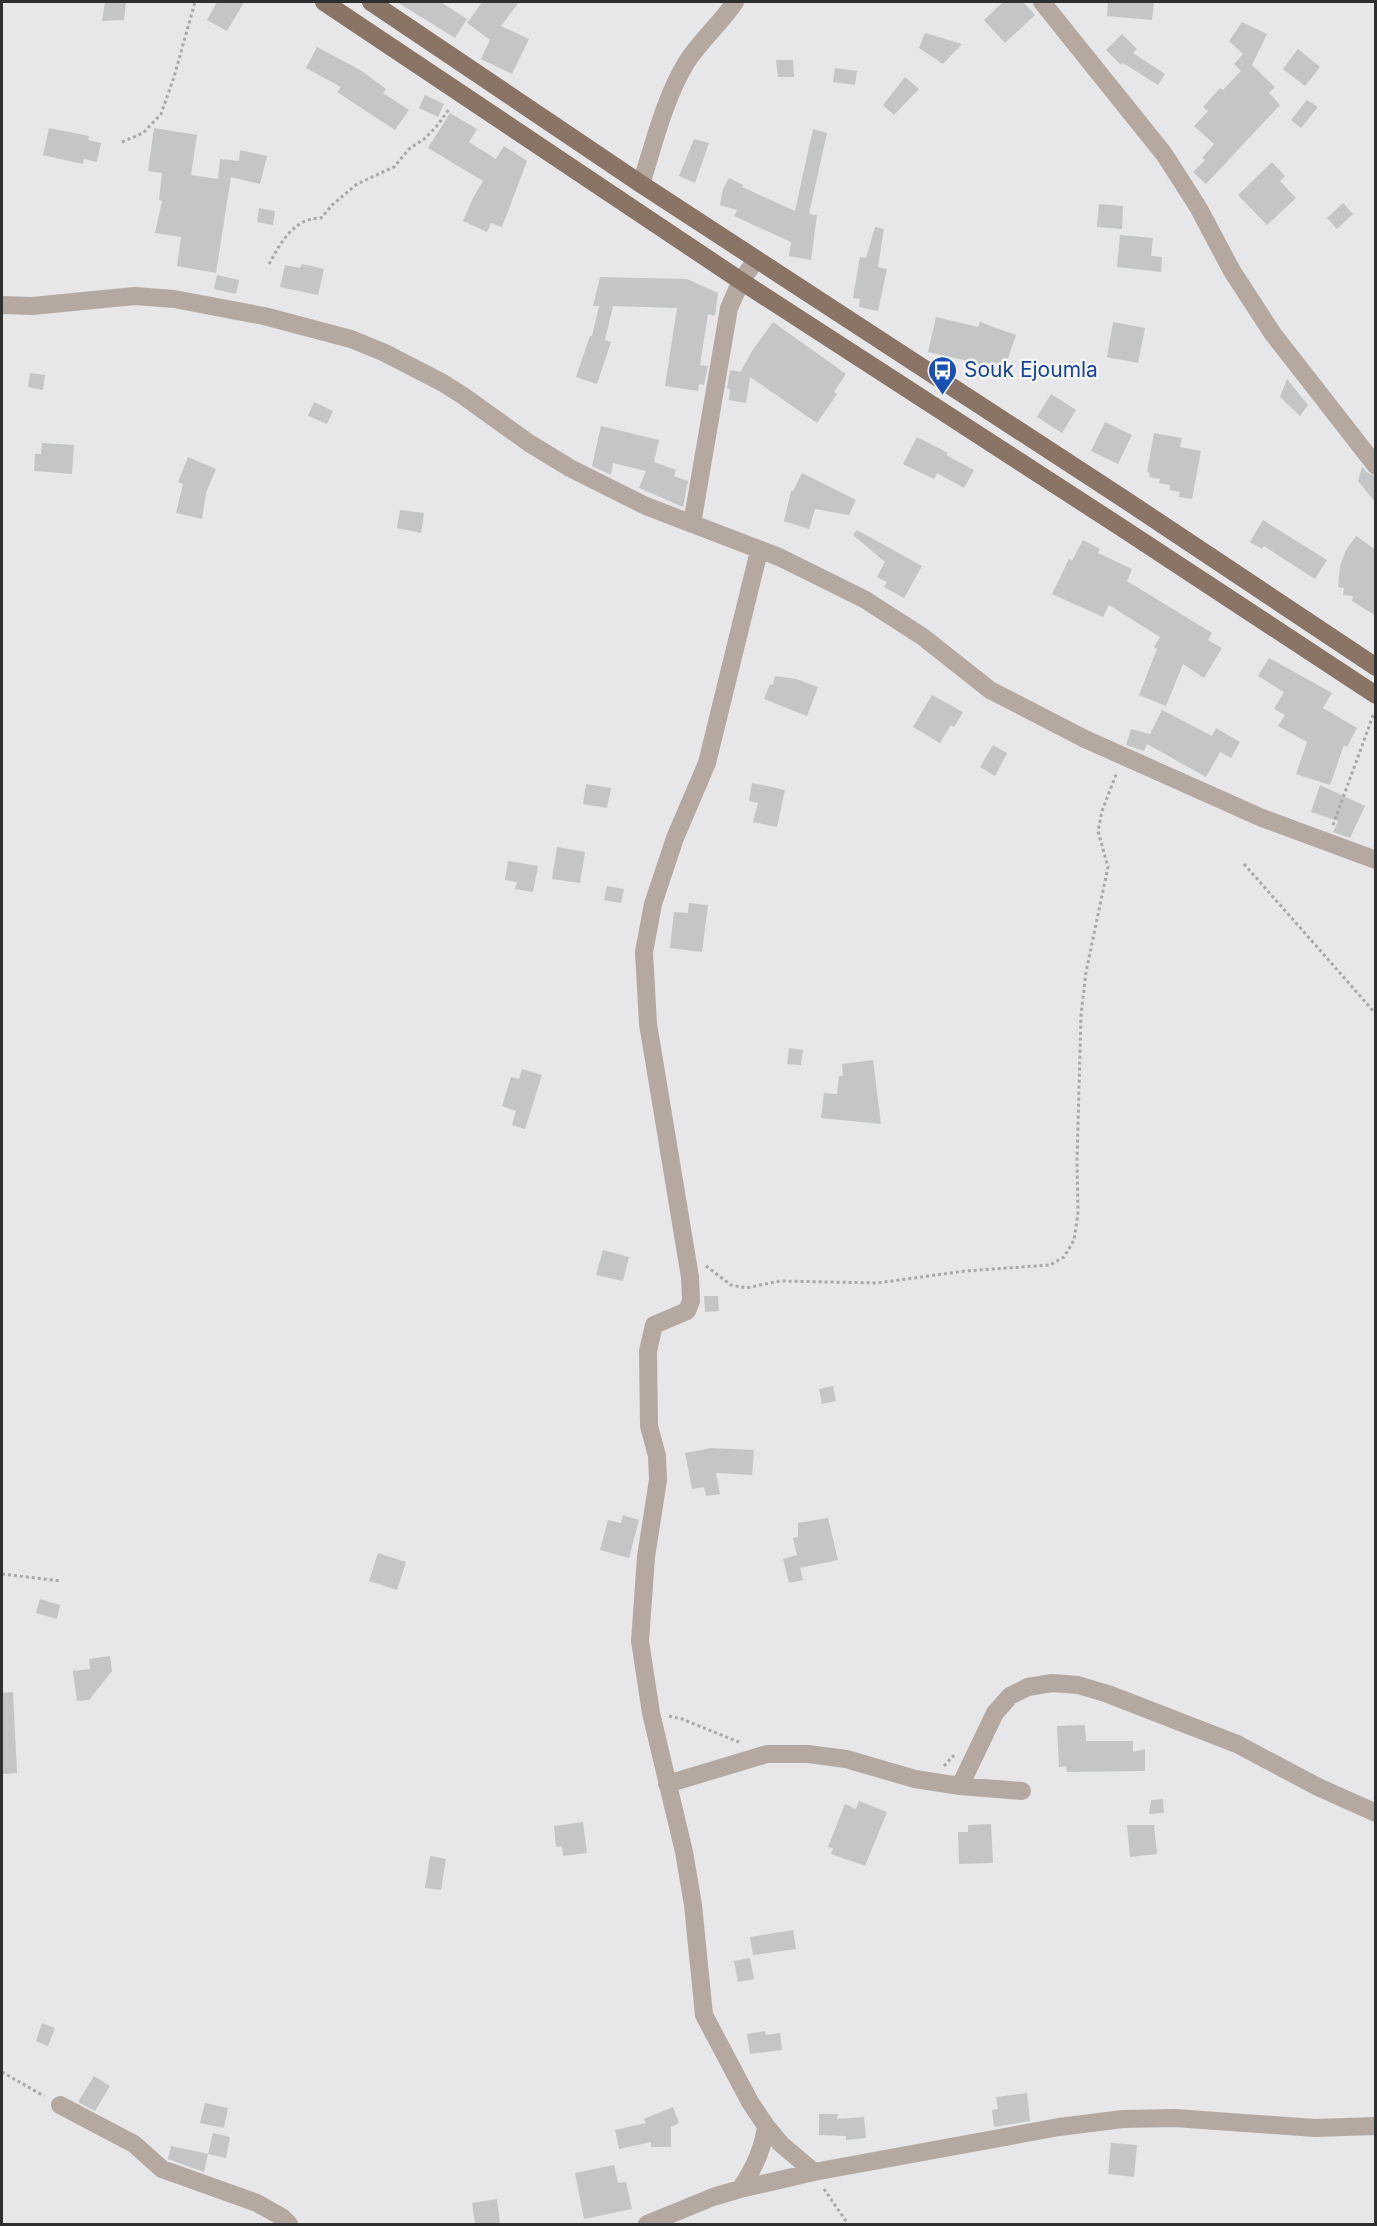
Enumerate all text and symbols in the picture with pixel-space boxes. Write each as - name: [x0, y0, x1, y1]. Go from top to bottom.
- bus stop icon: Souk Ejoumla: [927, 354, 959, 396]
- place label: Souk Ejoumla: [964, 357, 1098, 382]

